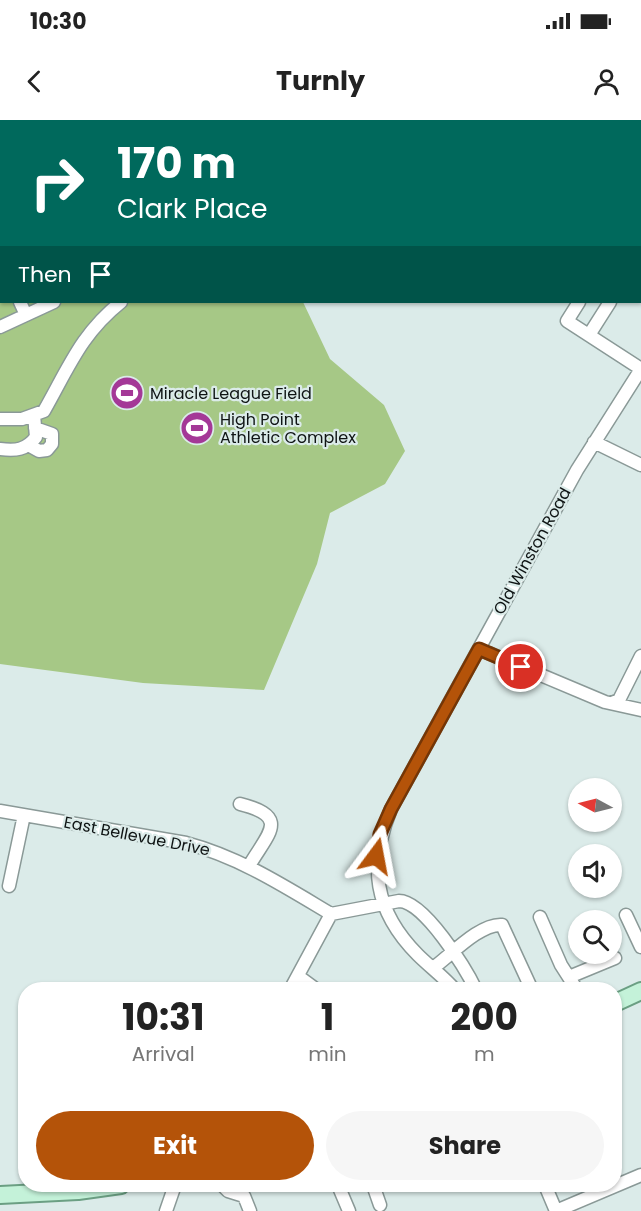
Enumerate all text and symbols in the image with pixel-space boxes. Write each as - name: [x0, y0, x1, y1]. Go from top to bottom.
- text: 10:30: [30, 6, 87, 37]
- text: Turnly: [276, 62, 365, 99]
- icon: back: [18, 65, 51, 98]
- icon: person: [590, 65, 623, 98]
- text: 170 m: [117, 134, 236, 193]
- icon: right: [18, 144, 96, 222]
- text: Clark Place: [117, 190, 268, 227]
- icon: arrive: [84, 258, 117, 291]
- text: Then: [18, 259, 72, 290]
- sports icon: Miracle League Field: [109, 375, 145, 411]
- place label: Miracle League Field: [150, 382, 312, 405]
- place label: High Point Athletic Complex: [220, 408, 356, 449]
- sports icon: High Point Athletic Complex: [179, 410, 215, 446]
- street label: Old Winston Road: [488, 483, 576, 619]
- pin: [495, 641, 546, 692]
- icon: arrive: [504, 650, 537, 683]
- north arrow: [568, 778, 622, 832]
- map controls: [568, 778, 622, 964]
- street label: East Bellevue Drive: [62, 811, 212, 861]
- position arrow: [344, 824, 408, 888]
- button: sound: [568, 844, 622, 898]
- button: search: [568, 910, 622, 964]
- text: 10:31: [122, 992, 204, 1043]
- text: 1: [321, 992, 334, 1043]
- text: 200: [451, 992, 518, 1043]
- text: Arrival: [132, 1040, 195, 1068]
- text: min: [308, 1040, 347, 1068]
- text: m: [474, 1040, 495, 1068]
- button: Exit: [36, 1111, 314, 1180]
- button: Share: [326, 1111, 604, 1180]

